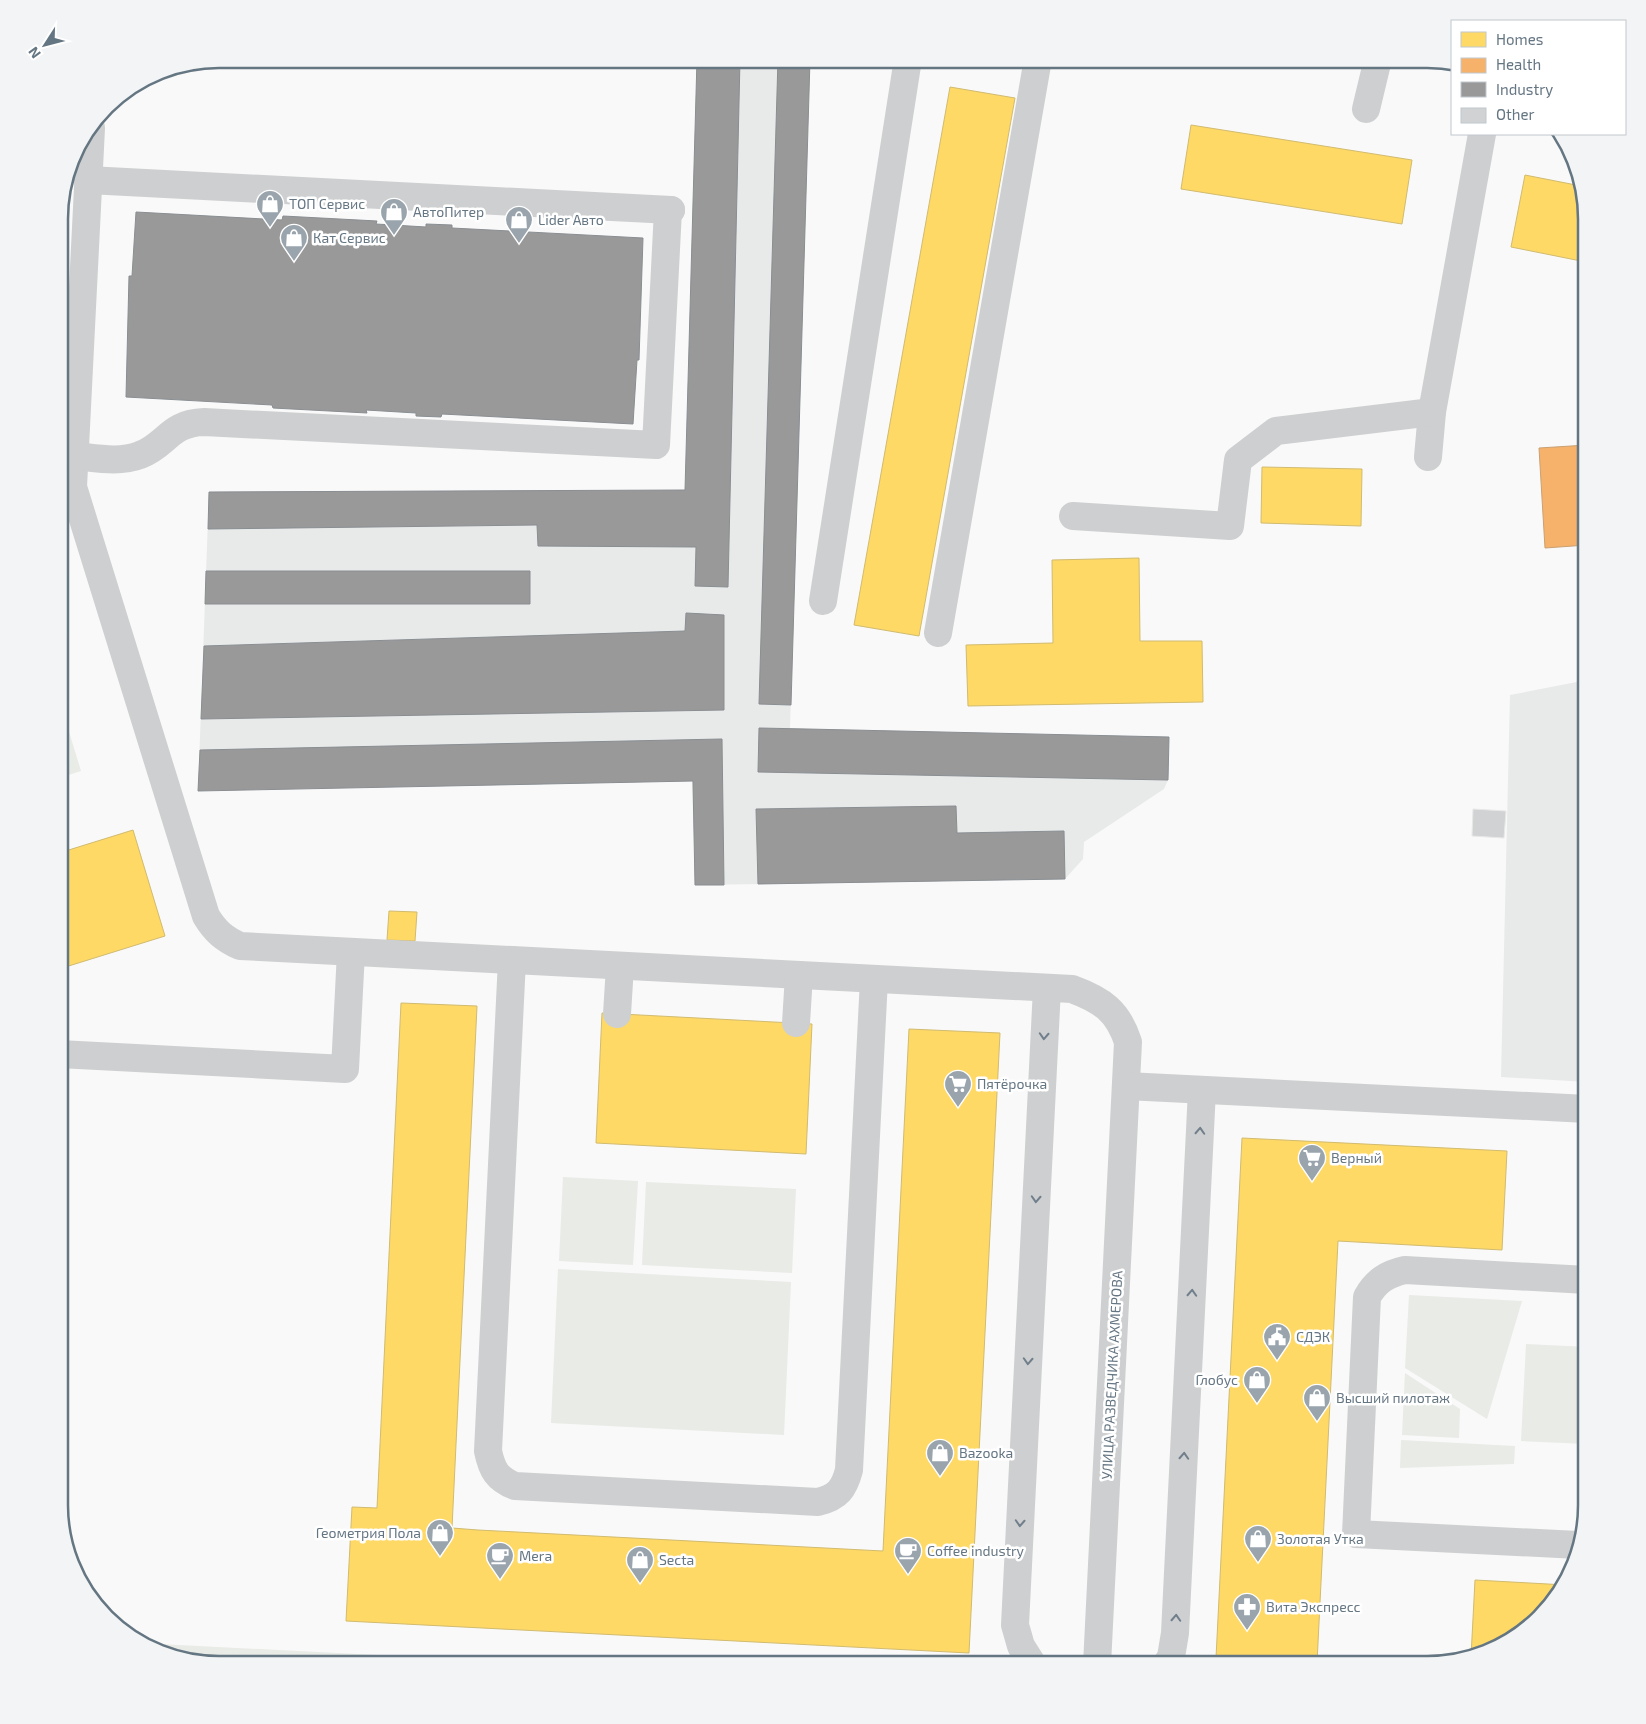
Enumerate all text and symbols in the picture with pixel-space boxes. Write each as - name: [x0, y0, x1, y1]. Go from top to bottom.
- north arrow: [20, 20, 70, 70]
- legend: [1451, 20, 1626, 135]
- text: Homes: [1496, 30, 1543, 48]
- text: N: [24, 44, 44, 62]
- text: Health: [1496, 55, 1541, 73]
- text: Industry: [1496, 80, 1553, 98]
- text: Other: [1496, 105, 1535, 123]
- shop icon: ТОП Сервис: [255, 189, 285, 228]
- place label: ТОП Сервис: [289, 195, 365, 212]
- shop icon: АвтоПитер: [379, 197, 409, 236]
- place label: АвтоПитер: [413, 203, 484, 220]
- shop icon: Lider Авто: [504, 205, 534, 244]
- place label: Lider Авто: [538, 211, 604, 228]
- shop icon: Кат Сервис: [279, 223, 309, 262]
- place label: Кат Сервис: [313, 229, 386, 246]
- one-way arrow: [1039, 1033, 1050, 1041]
- supermarket icon: Пятёрочка: [943, 1069, 973, 1108]
- place label: Пятёрочка: [977, 1075, 1047, 1092]
- one-way arrow: [1194, 1127, 1205, 1135]
- supermarket icon: Верный: [1297, 1143, 1327, 1182]
- place label: Верный: [1331, 1149, 1382, 1166]
- one-way arrow: [1031, 1195, 1042, 1203]
- street label: УЛИЦА РАЗВЕДЧИКА АХМЕРОВА: [1098, 1270, 1125, 1480]
- one-way arrow: [1186, 1289, 1197, 1297]
- public building icon: СДЭК: [1262, 1322, 1292, 1361]
- place label: СДЭК: [1296, 1328, 1330, 1345]
- one-way arrow: [1023, 1357, 1034, 1365]
- shop icon: Глобус: [1242, 1365, 1272, 1404]
- place label: Глобус: [1195, 1371, 1238, 1388]
- shop icon: Высший пилотаж: [1302, 1383, 1332, 1422]
- place label: Высший пилотаж: [1336, 1389, 1450, 1406]
- shop icon: Bazooka: [925, 1438, 955, 1477]
- place label: Bazooka: [959, 1444, 1013, 1461]
- one-way arrow: [1178, 1451, 1189, 1459]
- shop icon: Геометрия Пола: [425, 1518, 455, 1557]
- one-way arrow: [1015, 1520, 1025, 1528]
- place label: Геометрия Пола: [316, 1524, 421, 1541]
- shop icon: Золотая Утка: [1243, 1524, 1273, 1563]
- place label: Золотая Утка: [1277, 1530, 1364, 1547]
- cafe icon: Coffee industry: [893, 1536, 923, 1575]
- cafe icon: Mera: [485, 1541, 515, 1580]
- place label: Coffee industry: [927, 1542, 1025, 1559]
- shop icon: Secta: [625, 1545, 655, 1584]
- place label: Mera: [519, 1547, 552, 1564]
- place label: Secta: [659, 1551, 694, 1568]
- pharmacy icon: Вита Экспресс: [1232, 1592, 1262, 1631]
- place label: Вита Экспресс: [1266, 1598, 1361, 1615]
- one-way arrow: [1170, 1614, 1181, 1622]

